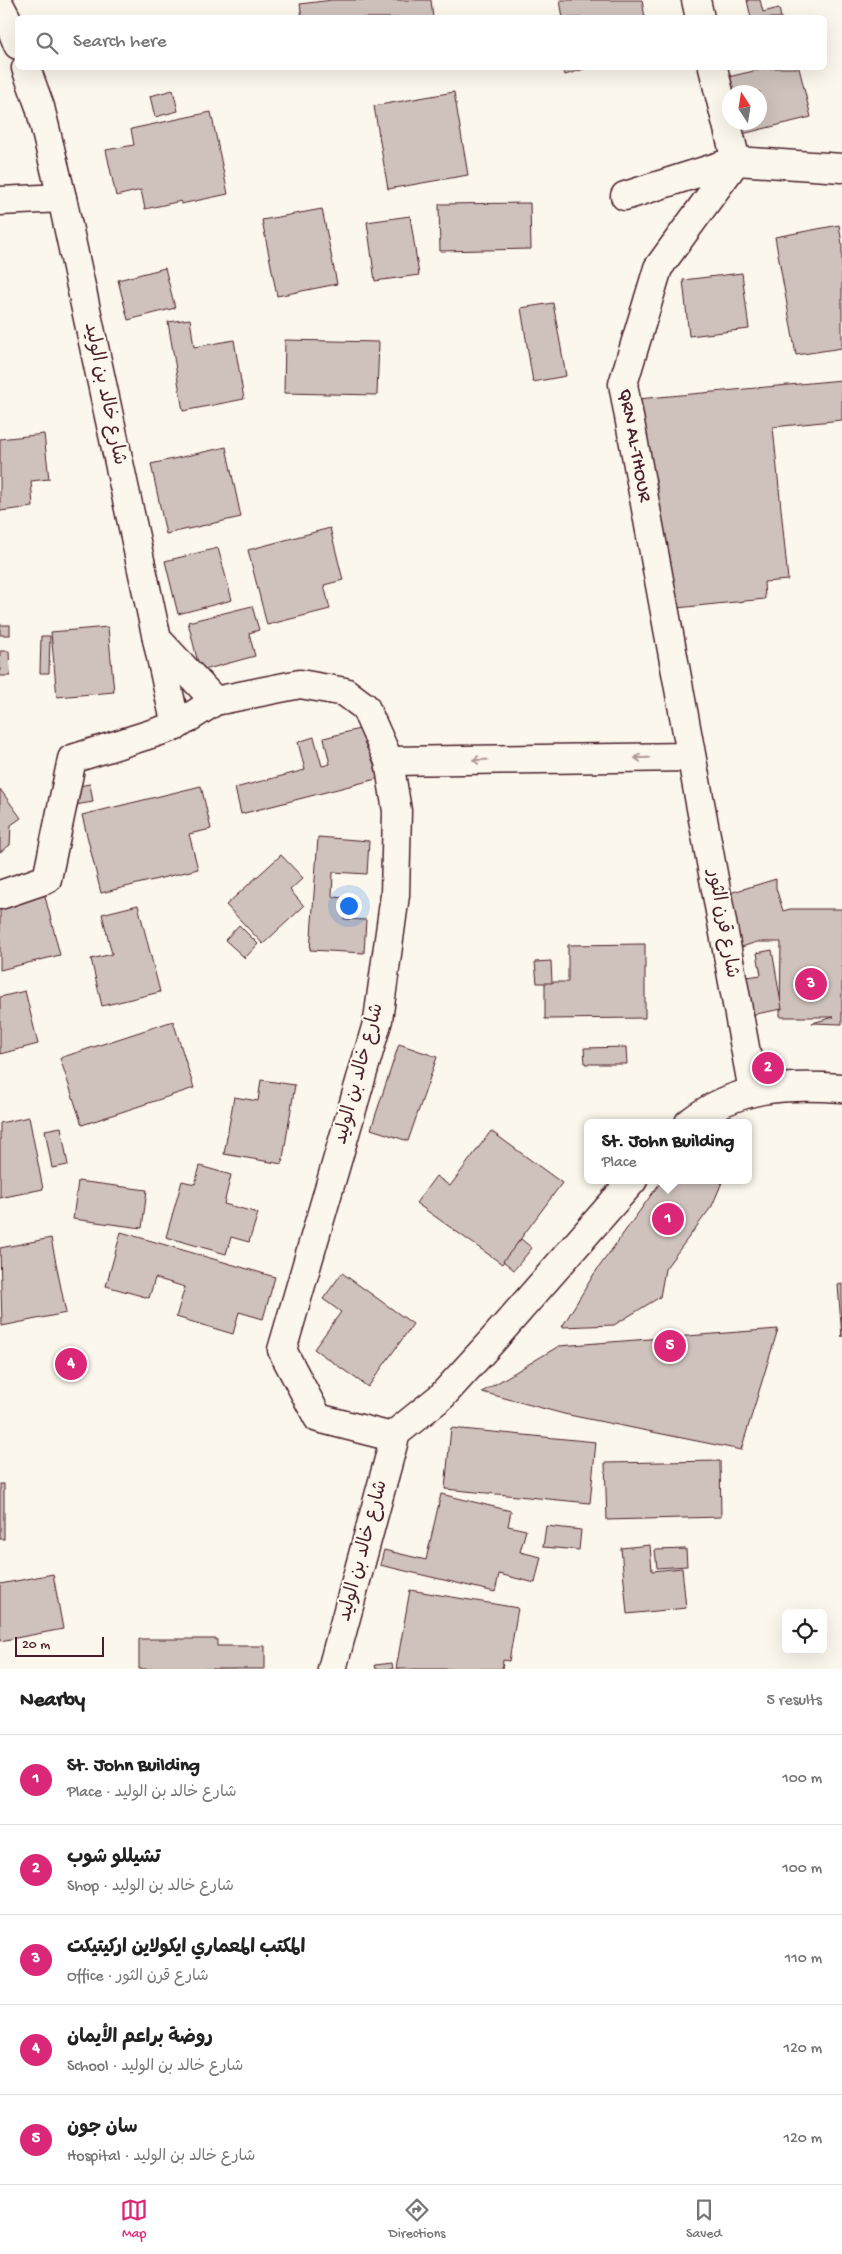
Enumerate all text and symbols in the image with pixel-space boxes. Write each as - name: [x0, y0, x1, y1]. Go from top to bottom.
- search box: [15, 15, 827, 70]
- icon: search: [33, 29, 61, 57]
- text: Search here: [73, 31, 167, 54]
- north arrow: [722, 85, 767, 130]
- street label: شارع خالد بن الوليد: [78, 321, 130, 467]
- street label: QRN AL-THOUR: [613, 387, 656, 505]
- one-way arrow: [634, 753, 650, 763]
- one-way arrow: [472, 755, 488, 765]
- street label: شارع قرن الثور: [701, 866, 743, 980]
- your location: [336, 893, 362, 919]
- pin: 3: [795, 965, 827, 1003]
- street label: شارع خالد بن الوليد: [330, 1001, 390, 1147]
- pin: 2: [752, 1049, 784, 1087]
- popup: [584, 1119, 752, 1184]
- text: St. John Building: [602, 1131, 734, 1154]
- text: Place: [602, 1154, 637, 1173]
- pin: 1: [652, 1200, 684, 1238]
- pin: 5: [654, 1327, 686, 1365]
- pin: 4: [55, 1345, 87, 1383]
- street label: شارع خالد بن الوليد: [334, 1478, 394, 1624]
- map controls: [782, 1609, 827, 1654]
- button: locate: [782, 1609, 827, 1654]
- scale bar: [15, 1634, 104, 1657]
- text: 20 m: [22, 1637, 50, 1654]
- text: Nearby: [20, 1689, 85, 1714]
- text: 5 results: [767, 1692, 822, 1711]
- text: St. John Building: [67, 1755, 200, 1778]
- text: 1: [33, 1770, 39, 1789]
- text: 100 m: [782, 1770, 822, 1789]
- text: Place · شارع خالد بن الوليد: [67, 1784, 237, 1803]
- text: تشيللو شوب: [67, 1847, 161, 1870]
- text: 2: [32, 1860, 40, 1879]
- text: 100 m: [782, 1860, 822, 1879]
- text: Shop · شارع خالد بن الوليد: [67, 1878, 234, 1897]
- text: المكتب المعماري ايكولاين اركيتيكت: [67, 1937, 305, 1960]
- text: 3: [32, 1950, 40, 1969]
- text: 110 m: [785, 1950, 822, 1969]
- text: Office · شارع قرن الثور: [67, 1968, 209, 1987]
- text: روضة براعم الأيمان: [67, 2027, 213, 2050]
- text: 4: [32, 2040, 40, 2059]
- text: 120 m: [783, 2040, 822, 2059]
- text: School · شارع خالد بن الوليد: [67, 2058, 243, 2077]
- text: سان جون: [67, 2117, 138, 2140]
- text: 5: [32, 2130, 40, 2149]
- text: 120 m: [783, 2130, 822, 2149]
- text: Hospital · شارع خالد بن الوليد: [67, 2148, 255, 2167]
- tab: Map: [120, 2196, 148, 2243]
- tab: Directions: [389, 2196, 446, 2243]
- tab: Saved: [686, 2196, 722, 2243]

